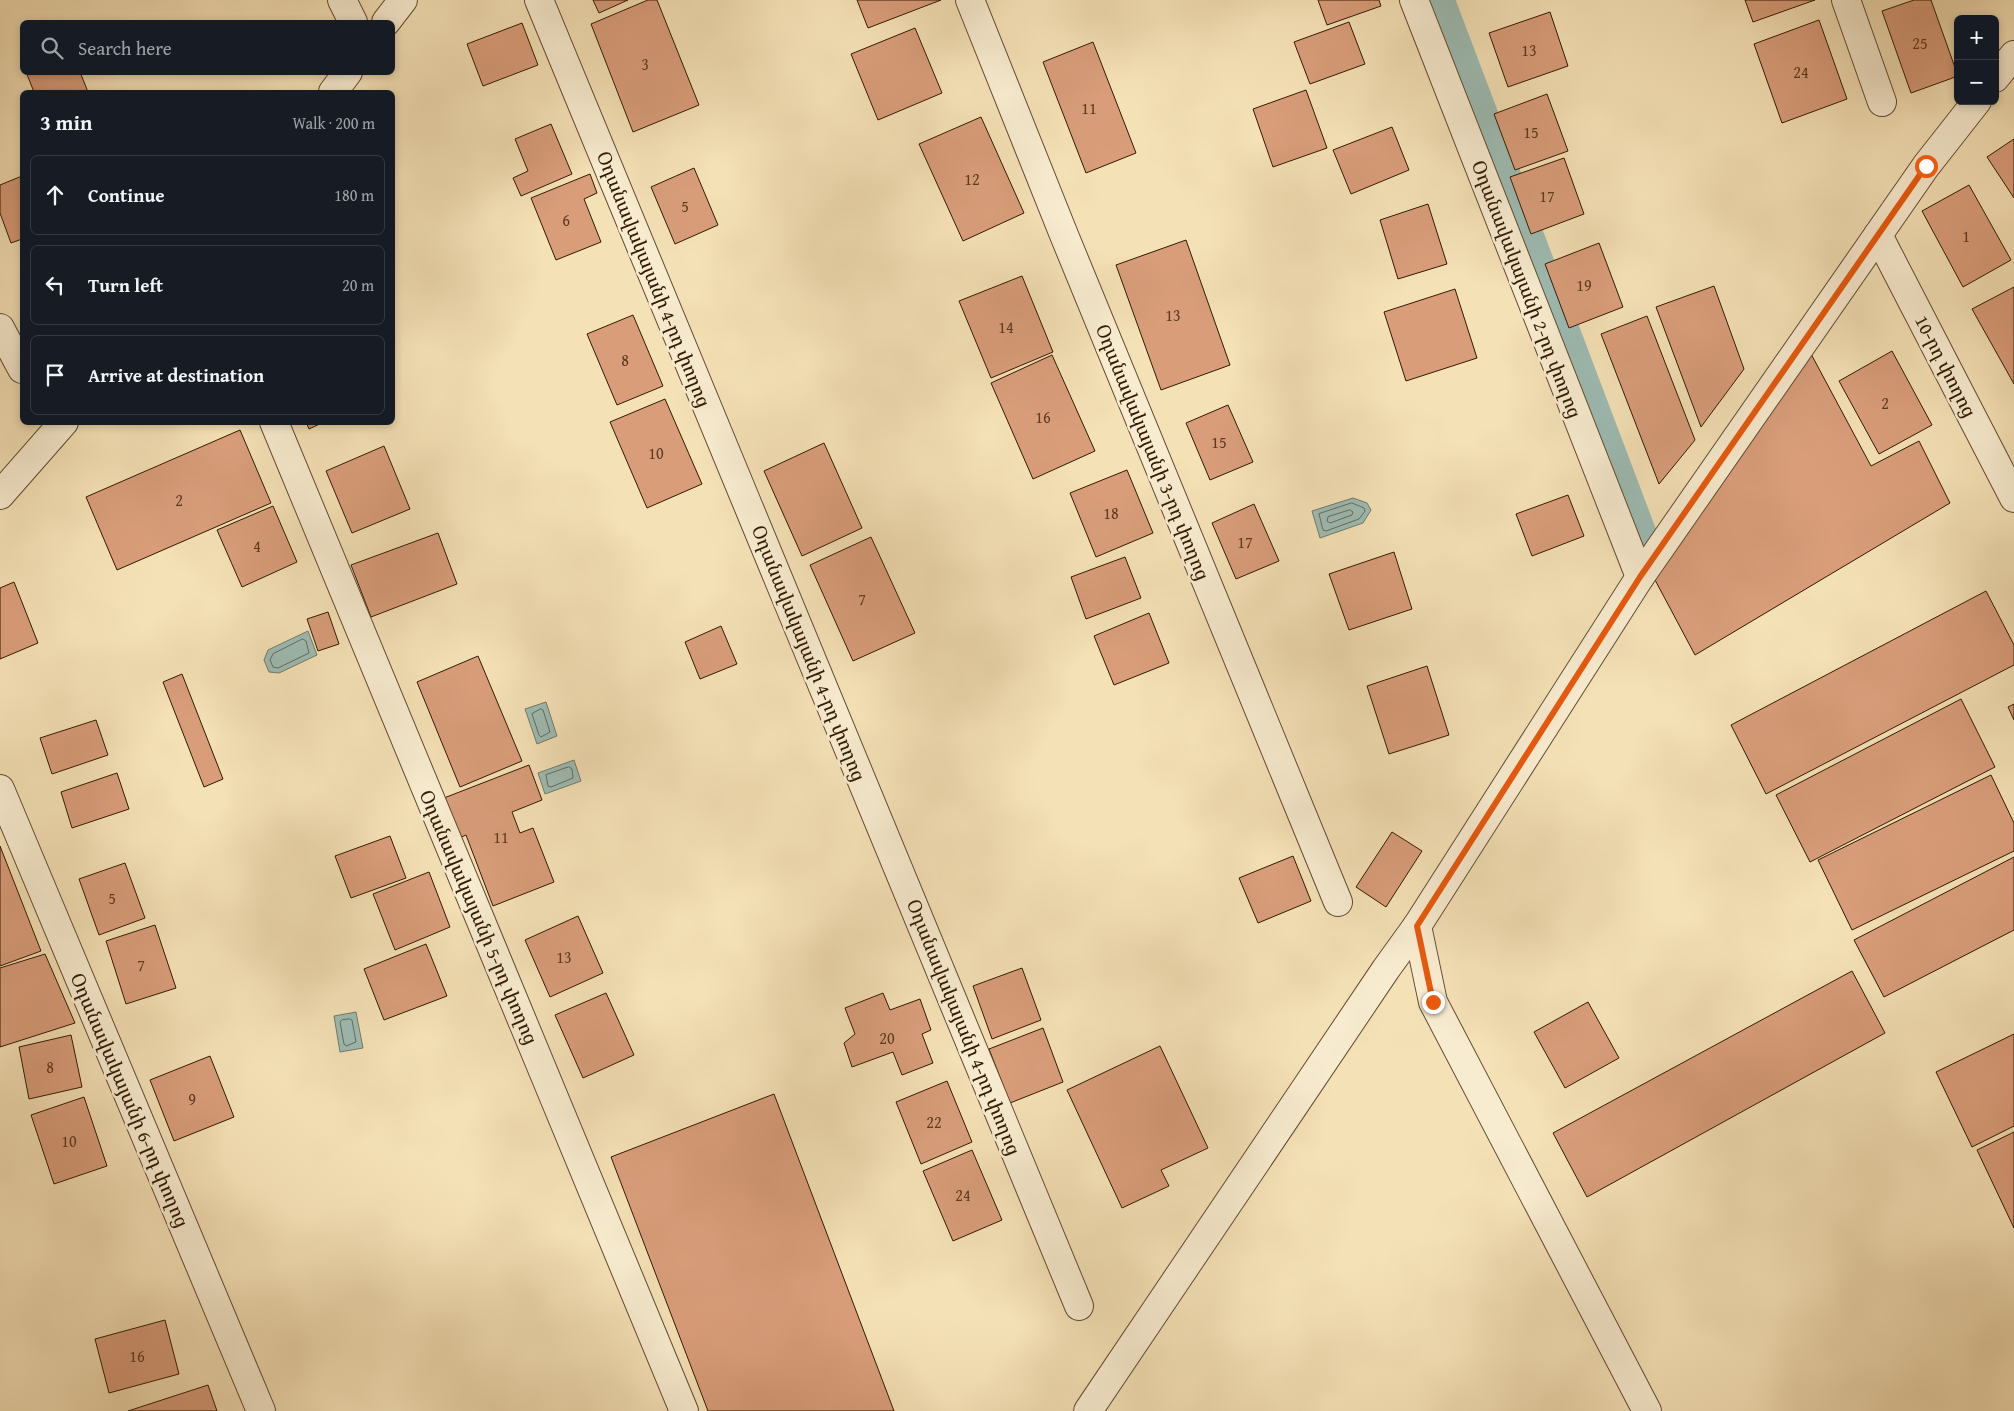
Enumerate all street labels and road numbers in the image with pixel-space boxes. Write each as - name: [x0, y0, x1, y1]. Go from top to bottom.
- street label: Օդանավակայանի 4-րդ փողոց: [590, 147, 718, 411]
- street label: Օդանավակայանի 2-րդ փողոց: [1465, 156, 1589, 422]
- street label: 10-րդ փողոց: [1908, 310, 1984, 422]
- street label: Օդանավակայանի 3-րդ փողոց: [1089, 320, 1217, 584]
- street label: Օդանավակայանի 4-րդ փողոց: [745, 521, 873, 785]
- street label: Օդանավակայանի 5-րդ փողոց: [413, 785, 545, 1049]
- street label: Օդանավակայանի 4-րդ փողոց: [900, 895, 1028, 1159]
- street label: Օդանավակայանի 6-րդ փողոց: [64, 968, 196, 1232]

